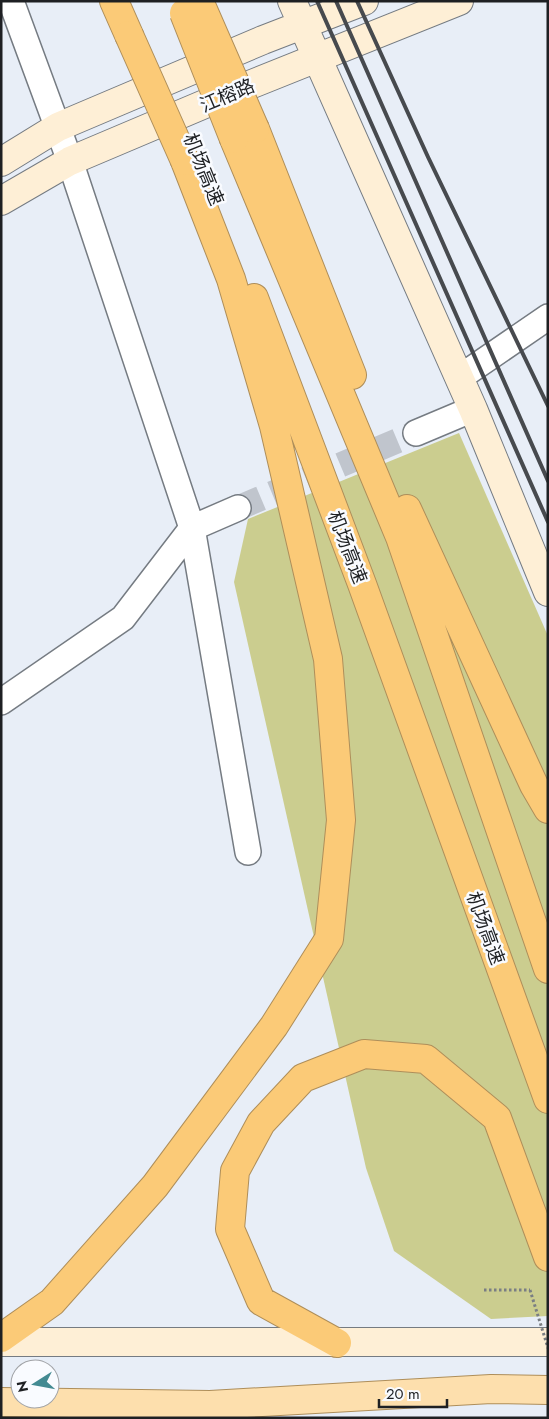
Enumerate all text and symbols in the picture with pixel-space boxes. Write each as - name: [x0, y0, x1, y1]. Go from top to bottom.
- street label: 江榕路: [196, 72, 259, 119]
- street label: 机场高速: [177, 129, 230, 209]
- street label: 机场高速: [321, 507, 374, 588]
- street label: 机场高速: [460, 888, 511, 969]
- north arrow: [10, 1359, 60, 1409]
- scale bar: [379, 1376, 446, 1408]
- text: N: [11, 1379, 33, 1394]
- text: 20 m: [386, 1383, 420, 1405]

